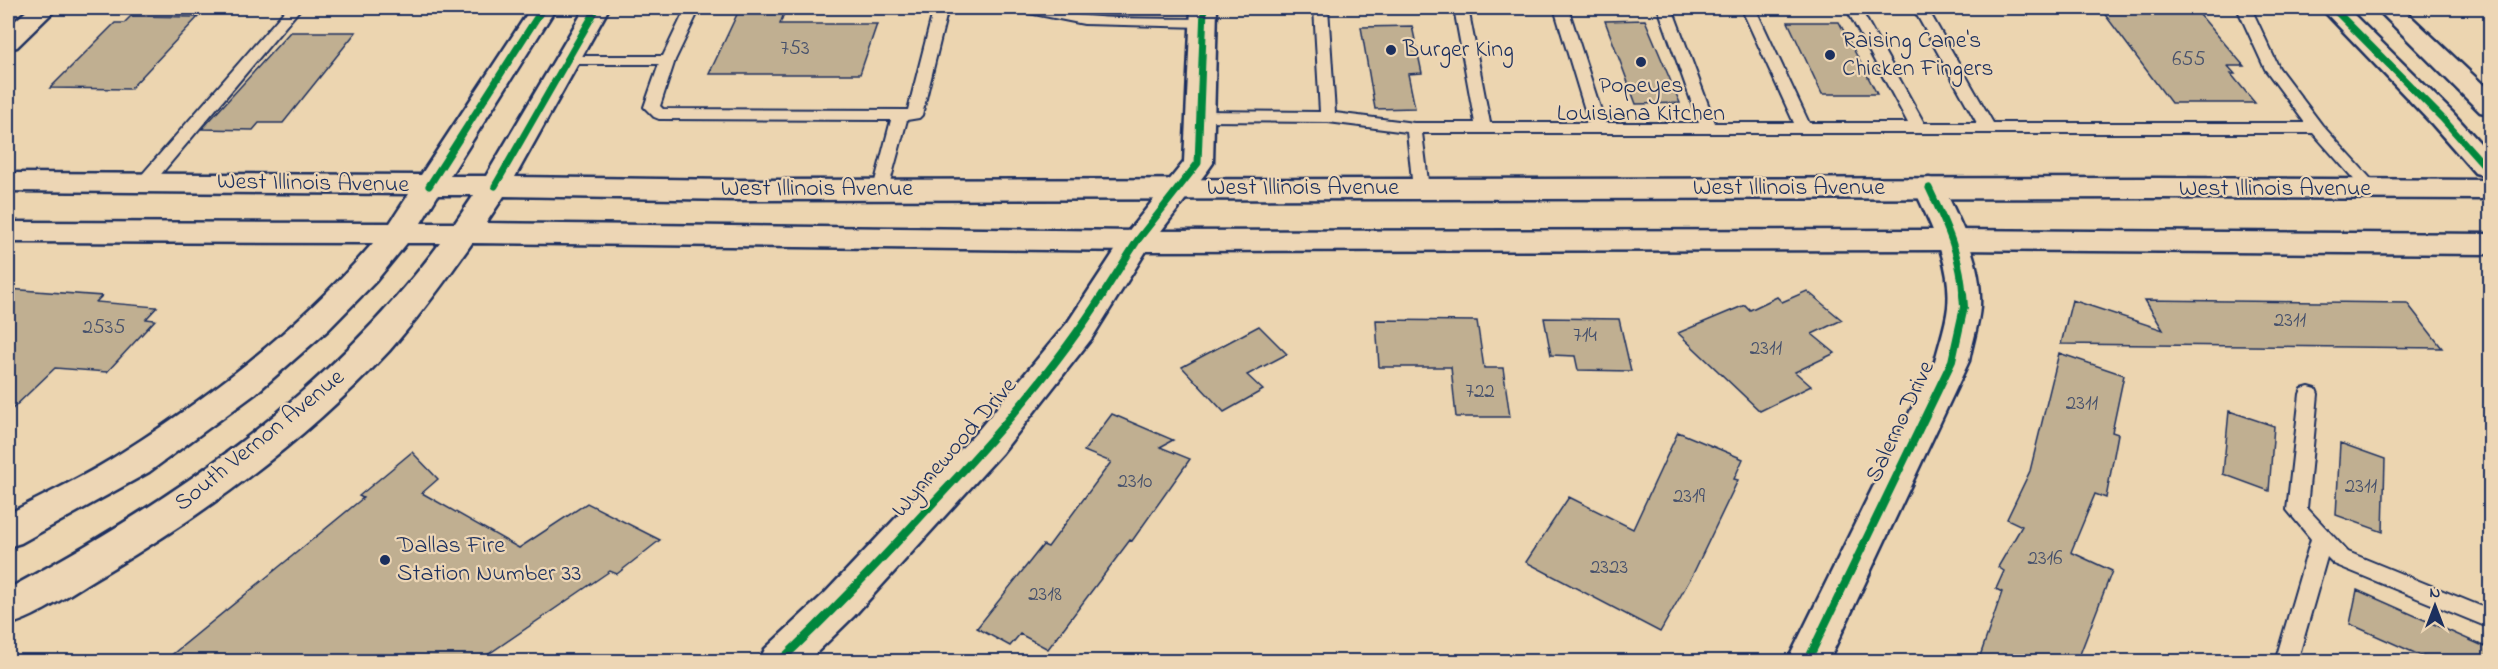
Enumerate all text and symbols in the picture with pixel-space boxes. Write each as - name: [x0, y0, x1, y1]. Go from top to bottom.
- place label: Raising Cane's Chicken Fingers: [1842, 24, 1994, 87]
- place label: Burger King: [1402, 33, 1514, 68]
- house number: 753: [780, 34, 810, 64]
- marker: Burger King: [1384, 43, 1398, 57]
- house number: 655: [2172, 45, 2206, 75]
- marker: Raising Cane's Chicken Fingers: [1823, 48, 1837, 62]
- marker: Popeyes Louisiana Kitchen: [1634, 55, 1648, 69]
- place label: Popeyes Louisiana Kitchen: [1557, 69, 1725, 132]
- street label: West Illinois Avenue: [217, 165, 410, 203]
- street label: West Illinois Avenue: [1207, 171, 1399, 206]
- street label: West Illinois Avenue: [1693, 171, 1885, 206]
- street label: West Illinois Avenue: [721, 172, 913, 207]
- street label: West Illinois Avenue: [2179, 172, 2371, 207]
- house number: 2311: [2274, 306, 2307, 336]
- house number: 2535: [82, 313, 126, 343]
- house number: 714: [1573, 321, 1597, 351]
- house number: 2311: [1750, 334, 1783, 364]
- street label: Salerno Drive: [1857, 355, 1945, 489]
- street label: South Vernon Avenue: [167, 361, 353, 521]
- street label: Wynnewood Drive: [884, 370, 1027, 527]
- house number: 722: [1465, 377, 1495, 407]
- house number: 2311: [2066, 389, 2099, 419]
- house number: 2310: [1118, 467, 1152, 497]
- house number: 2311: [2345, 472, 2378, 502]
- house number: 2319: [1673, 482, 1706, 512]
- place label: Dallas Fire Station Number 33: [396, 529, 581, 592]
- house number: 2316: [2027, 544, 2063, 574]
- marker: Dallas Fire Station Number 33: [378, 553, 392, 567]
- house number: 2323: [1590, 553, 1628, 583]
- north arrow: [2405, 576, 2465, 636]
- house number: 2318: [1028, 580, 1062, 610]
- text: N: [2430, 581, 2441, 605]

